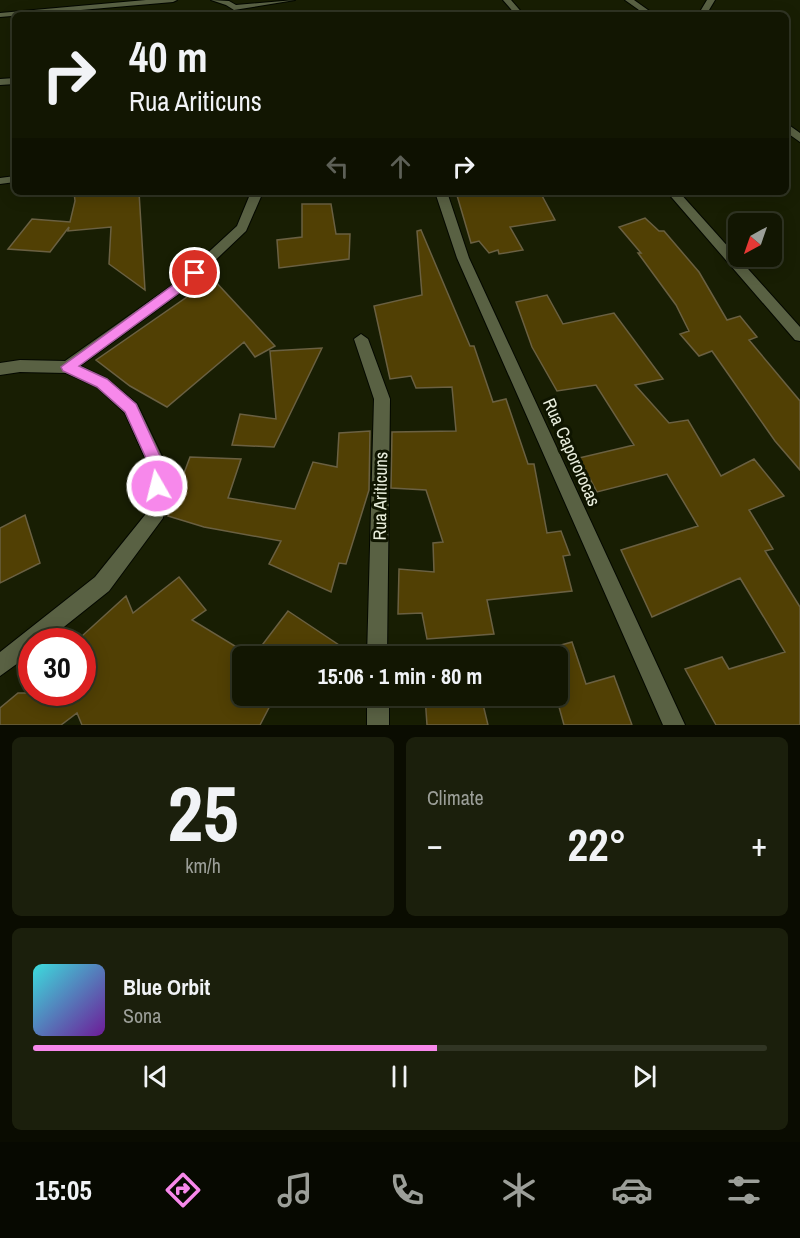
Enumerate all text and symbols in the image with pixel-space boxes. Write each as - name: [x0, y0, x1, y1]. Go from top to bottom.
- text: 40 m: [129, 29, 208, 85]
- icon: right: [30, 36, 108, 114]
- text: Rua Ariticuns: [129, 83, 262, 119]
- icon: left: [321, 150, 354, 183]
- icon: ahead: [384, 150, 417, 183]
- icon: right: [447, 150, 480, 183]
- north arrow: [728, 213, 782, 267]
- map controls: [728, 213, 782, 267]
- pin: [169, 247, 220, 298]
- icon: arrive: [178, 256, 211, 289]
- street label: Rua Capororocas: [537, 394, 607, 510]
- street label: Rua Ariticuns: [367, 451, 393, 541]
- position arrow: [125, 454, 189, 518]
- speed limit sign: 30: [18, 628, 96, 706]
- text: 15:06 · 1 min · 80 m: [318, 661, 482, 691]
- text: 25: [167, 760, 239, 865]
- text: Climate: [427, 784, 484, 811]
- text: 22°: [567, 814, 627, 875]
- text: −: [427, 822, 443, 866]
- text: +: [751, 822, 767, 866]
- text: km/h: [185, 852, 221, 879]
- text: Blue Orbit: [123, 972, 210, 1002]
- text: Sona: [123, 1002, 161, 1029]
- icon: previous: [139, 1060, 172, 1093]
- icon: pause: [383, 1060, 416, 1093]
- icon: next: [628, 1060, 661, 1093]
- icon: directions: [162, 1169, 204, 1211]
- icon: music: [274, 1169, 316, 1211]
- icon: phone: [386, 1169, 428, 1211]
- icon: climate: [498, 1169, 540, 1211]
- icon: car: [611, 1169, 653, 1211]
- icon: filters: [723, 1169, 765, 1211]
- text: 15:05: [35, 1172, 92, 1208]

